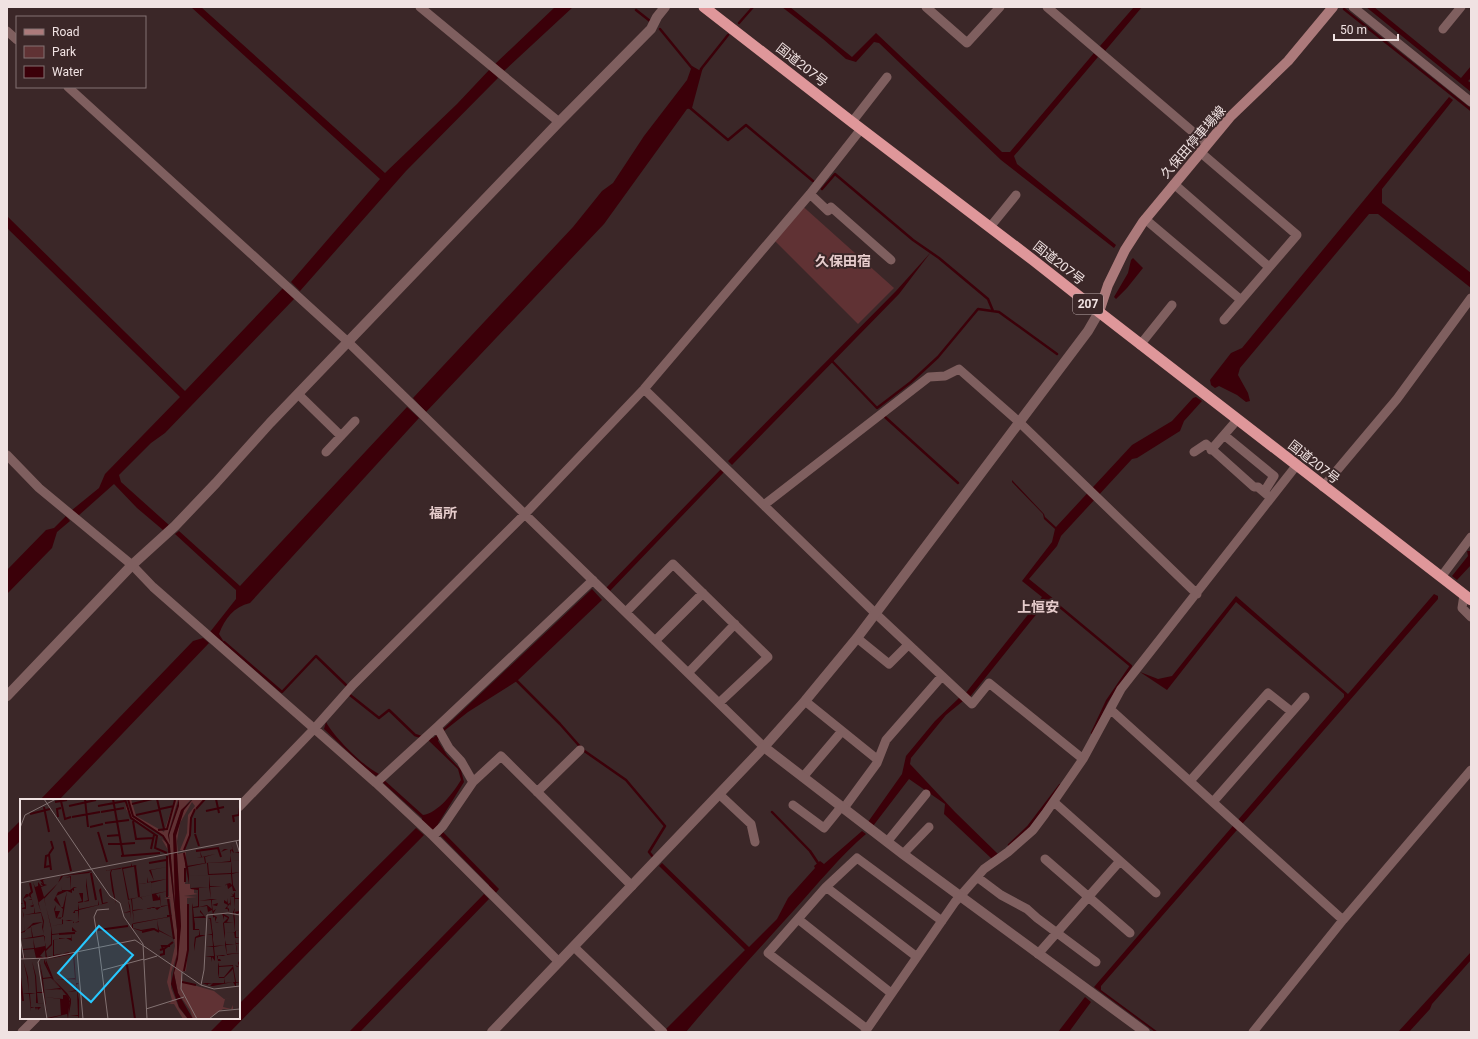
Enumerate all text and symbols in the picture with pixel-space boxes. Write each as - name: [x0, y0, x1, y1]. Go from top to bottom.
- legend: [16, 16, 146, 88]
- scale bar: [1334, 16, 1398, 42]
- text: 50 m: [1340, 23, 1367, 37]
- text: Road: [52, 25, 80, 39]
- street label: 国道207号: [773, 40, 831, 90]
- text: Park: [52, 45, 77, 59]
- text: Water: [52, 65, 83, 79]
- street label: 久保田停車場線: [1157, 103, 1229, 181]
- street label: 国道207号: [1030, 238, 1088, 288]
- district label: 久保田宿: [815, 253, 871, 269]
- road number: 207: [1073, 294, 1103, 314]
- street label: 国道207号: [1285, 437, 1343, 487]
- district label: 福所: [429, 505, 457, 521]
- district label: 上恒安: [1017, 599, 1059, 615]
- inset map: [20, 799, 240, 1019]

